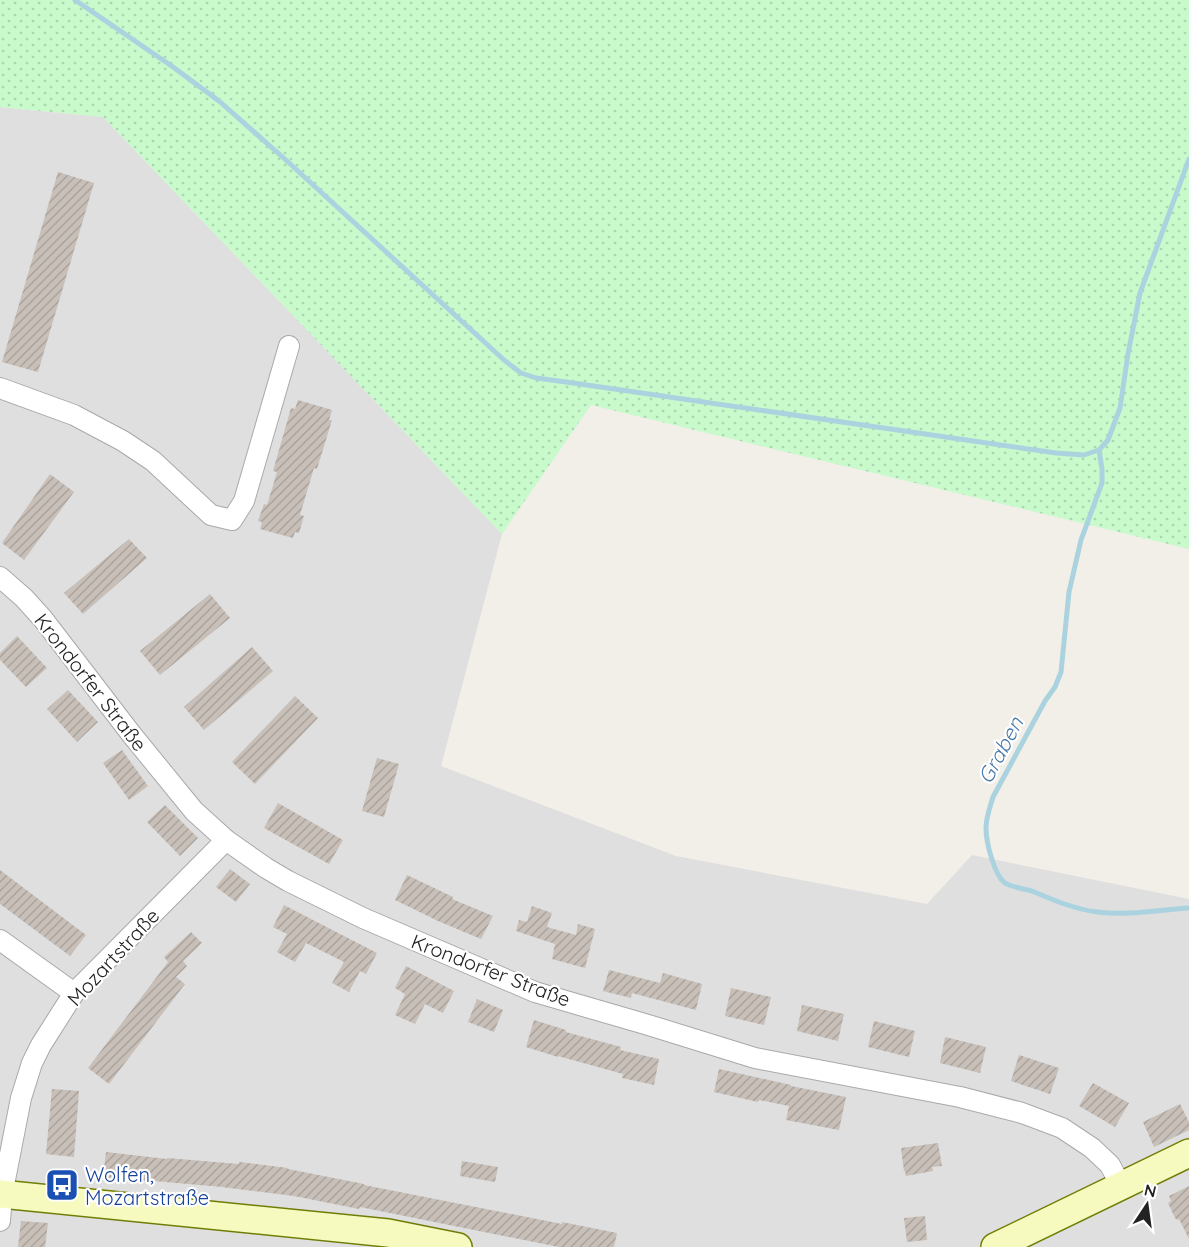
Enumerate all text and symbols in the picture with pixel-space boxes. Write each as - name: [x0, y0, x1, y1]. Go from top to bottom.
- street label: Krondorfer Straße: [29, 608, 153, 756]
- water label: Graben: [972, 711, 1029, 788]
- street label: Mozartstraße: [62, 903, 164, 1011]
- street label: Krondorfer Straße: [408, 928, 574, 1012]
- place label: Wolfen, Mozartstraße: [85, 1162, 209, 1210]
- bus stop icon: Wolfen, Mozartstraße: [44, 1167, 80, 1203]
- north arrow: [1117, 1175, 1177, 1235]
- text: N: [1142, 1179, 1158, 1201]

